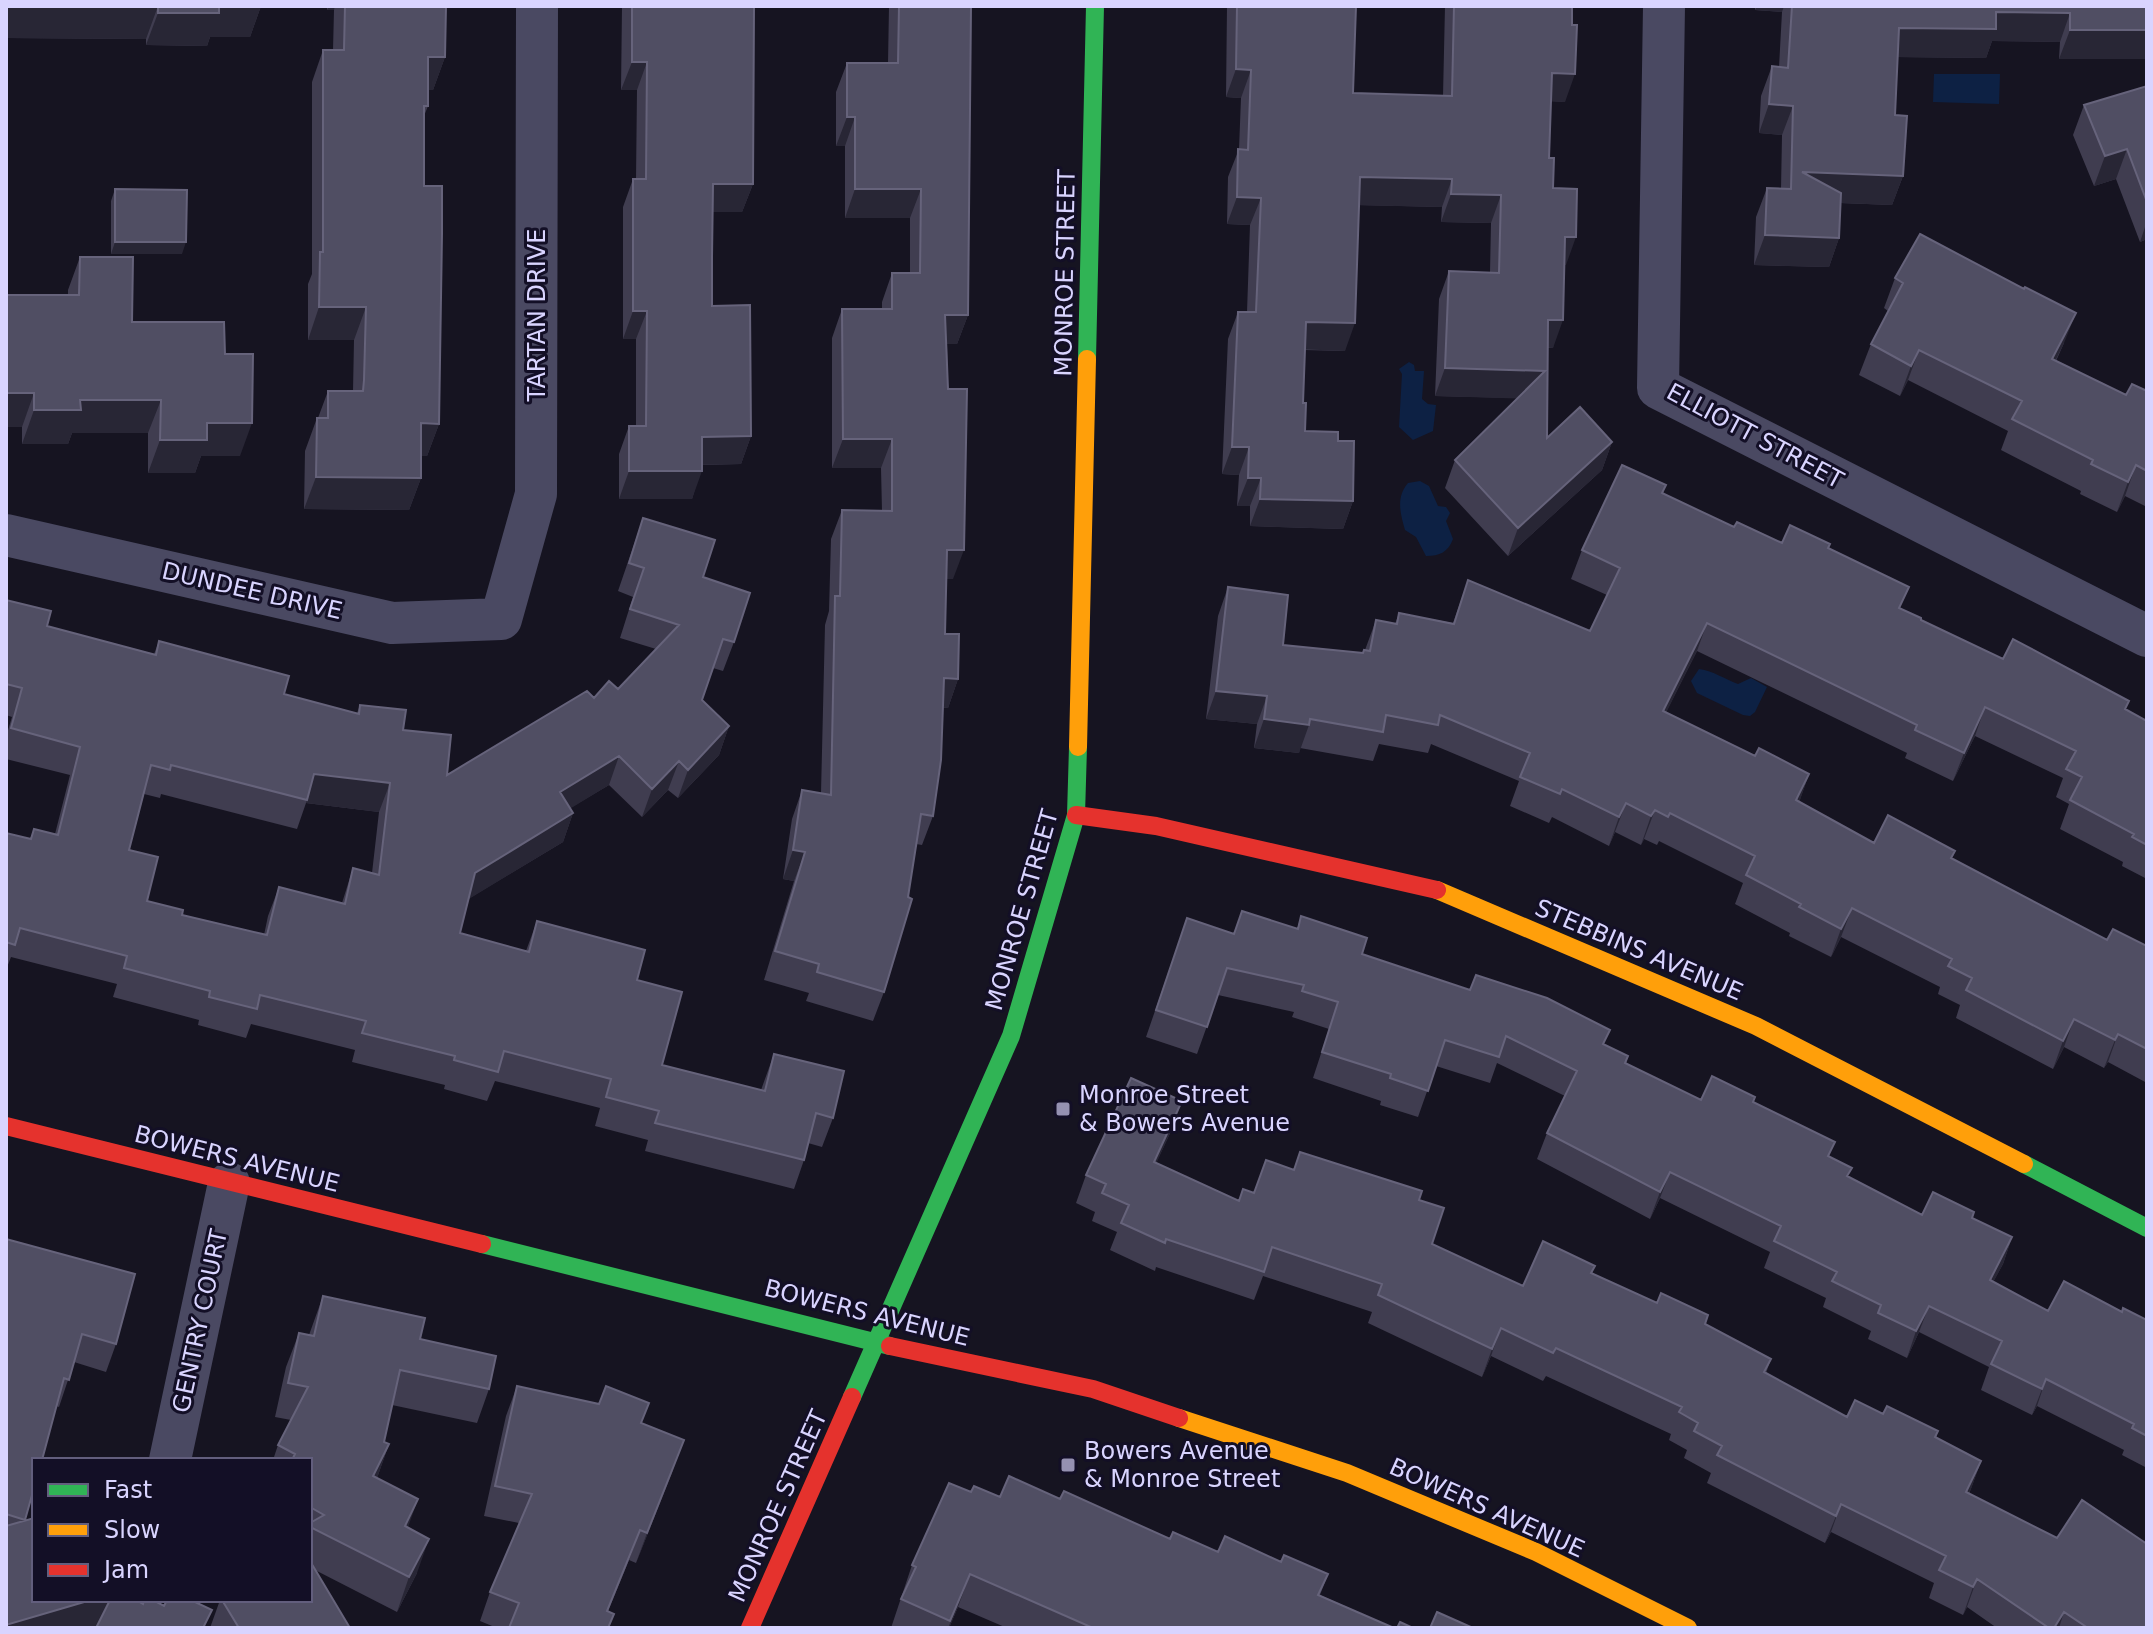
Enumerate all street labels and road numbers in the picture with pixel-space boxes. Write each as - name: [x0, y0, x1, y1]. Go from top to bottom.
- street label: MONROE STREET: [1049, 169, 1081, 377]
- street label: TARTAN DRIVE: [523, 229, 551, 402]
- street label: ELLIOTT STREET: [1662, 378, 1848, 495]
- street label: DUNDEE DRIVE: [159, 557, 345, 625]
- street label: MONROE STREET: [980, 806, 1064, 1014]
- street label: STEBBINS AVENUE: [1531, 894, 1747, 1006]
- street label: BOWERS AVENUE: [131, 1120, 343, 1198]
- street label: GENTRY COURT: [167, 1226, 233, 1415]
- street label: BOWERS AVENUE: [761, 1274, 973, 1352]
- street label: MONROE STREET: [723, 1405, 833, 1606]
- street label: BOWERS AVENUE: [1385, 1452, 1589, 1564]

